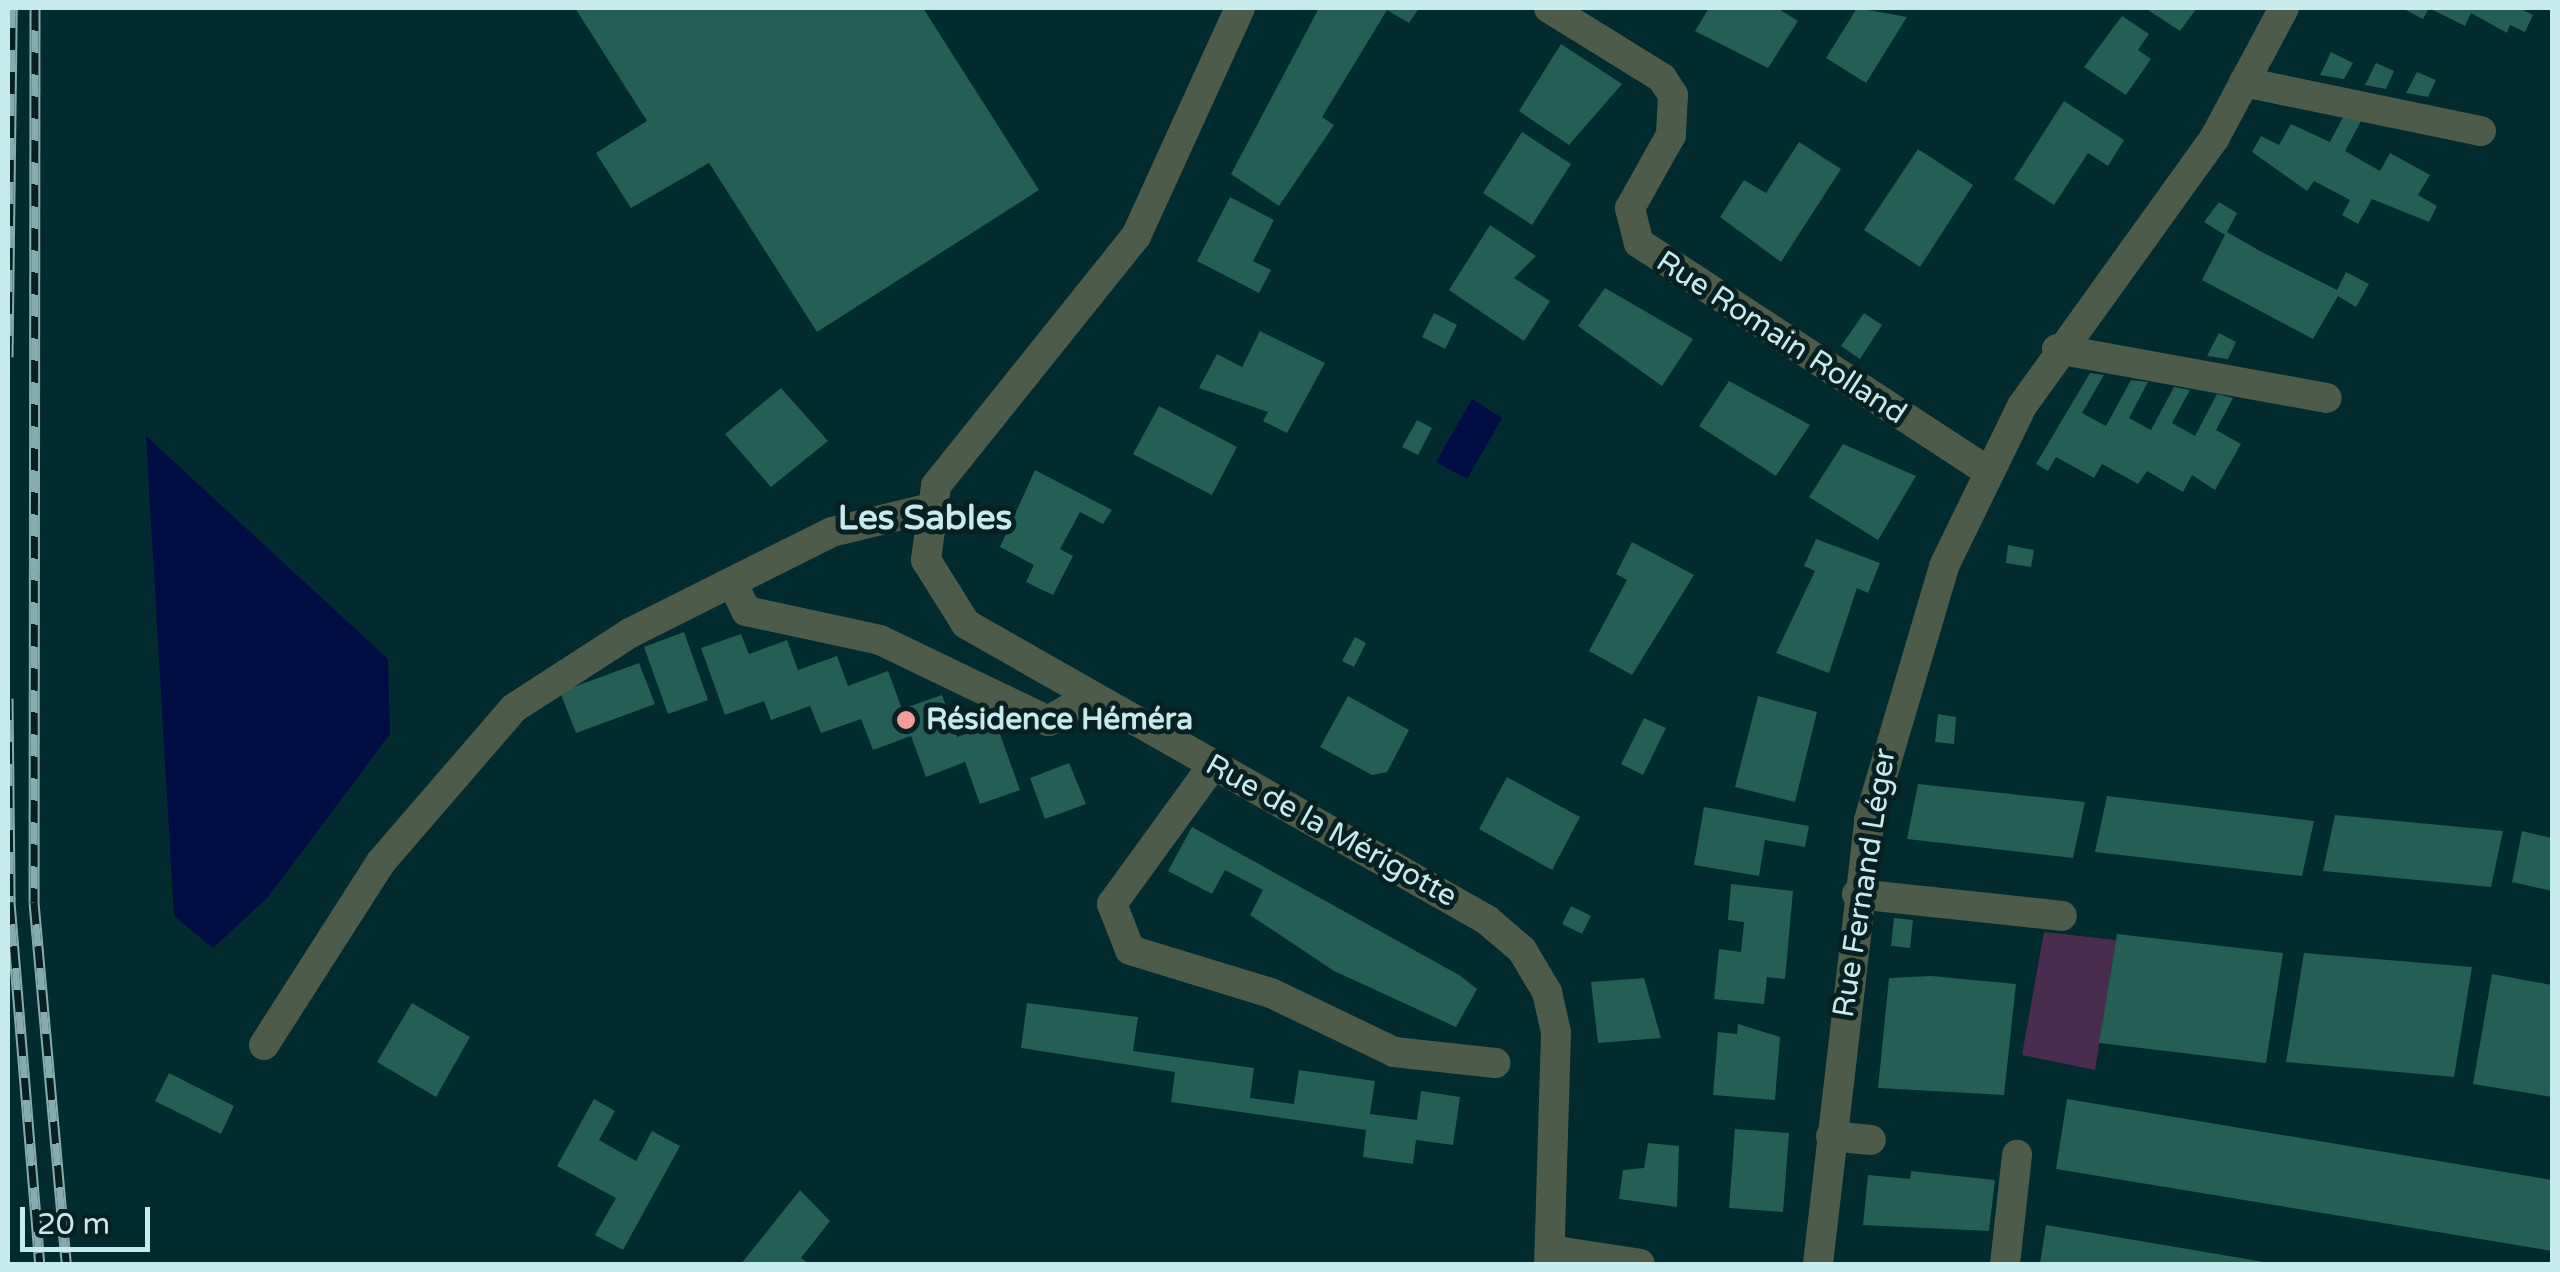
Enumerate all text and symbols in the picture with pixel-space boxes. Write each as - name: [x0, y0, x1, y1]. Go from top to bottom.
- street label: Rue Romain Rolland: [1649, 244, 1913, 432]
- district label: Les Sables: [838, 497, 1012, 539]
- place label: Résidence Héméra: [926, 702, 1193, 738]
- marker: Résidence Héméra: [895, 709, 917, 731]
- street label: Rue Fernand Léger: [1826, 746, 1904, 1020]
- street label: Rue de la Mérigotte: [1199, 747, 1463, 915]
- scale bar: [25, 1187, 155, 1249]
- text: 20 m: [37, 1206, 110, 1243]

